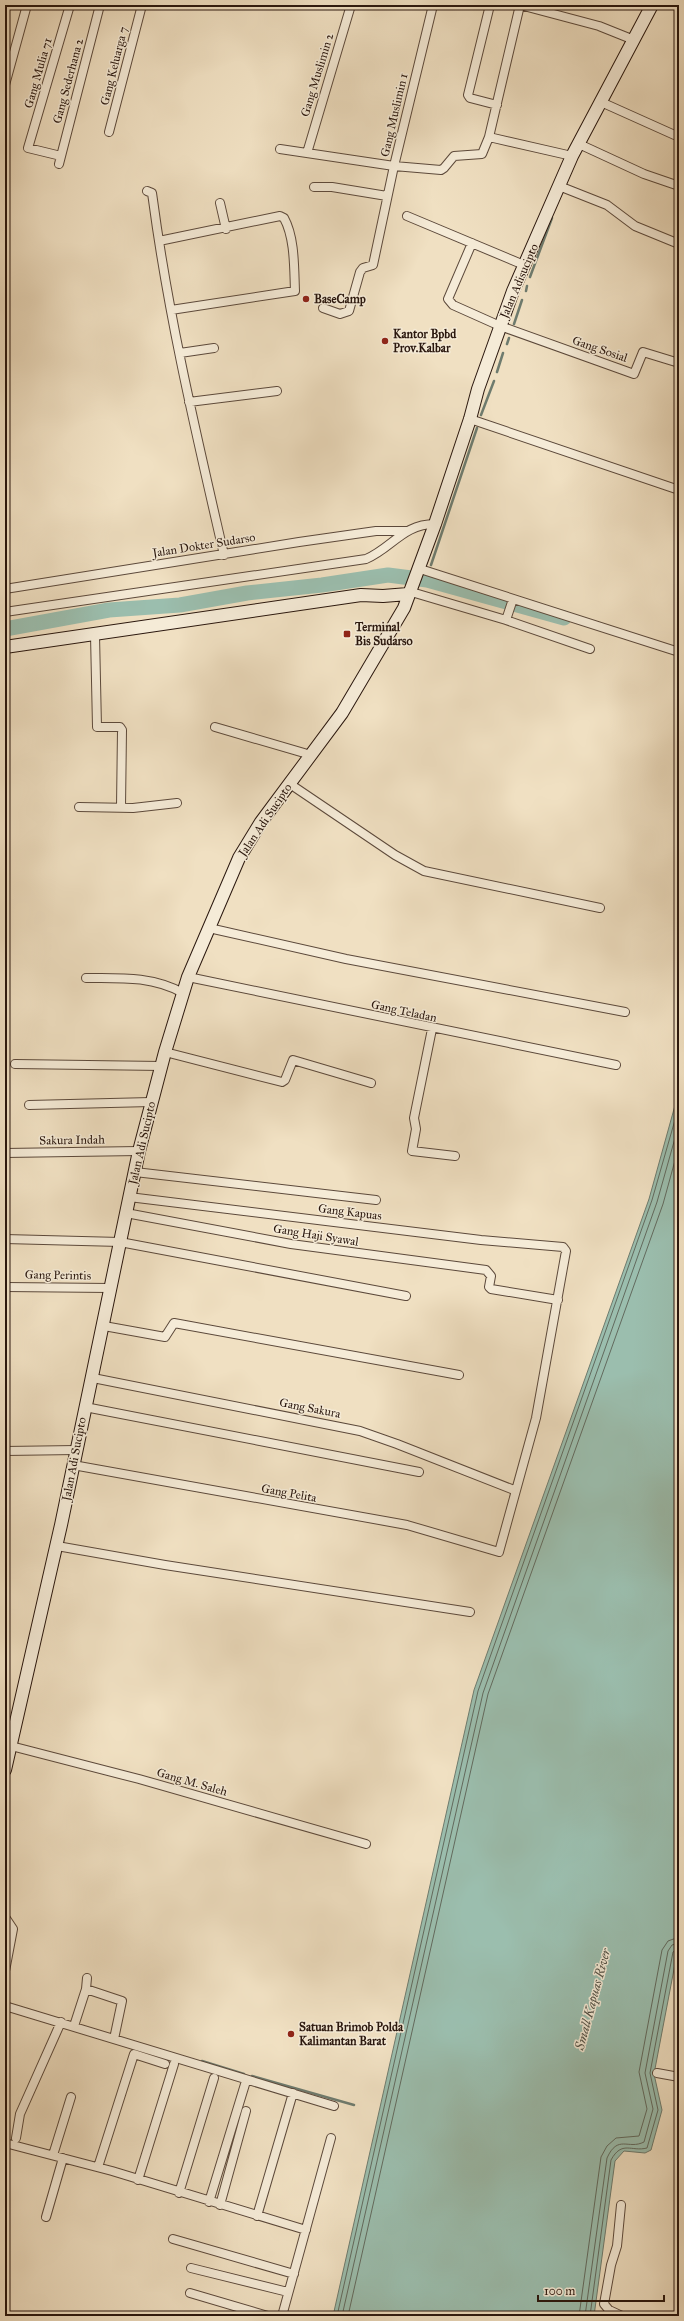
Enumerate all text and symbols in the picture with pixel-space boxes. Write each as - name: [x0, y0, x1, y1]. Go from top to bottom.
- street label: Gang Keluarga 7: [97, 25, 132, 107]
- street label: Gang Muslimin 2: [298, 32, 337, 119]
- street label: Gang Mulia 71: [21, 36, 56, 110]
- street label: Gang Sederhana 2: [50, 37, 87, 125]
- street label: Gang Muslimin 1: [378, 72, 411, 158]
- street label: Jalan Adisucipto: [496, 241, 542, 323]
- place label: BaseCamp: [314, 292, 366, 307]
- marker: BaseCamp: [301, 294, 311, 304]
- place label: Kantor Bpbd Prov.Kalbar: [393, 327, 457, 355]
- street label: Gang Sosial: [570, 333, 630, 366]
- marker: Kantor Bpbd Prov.Kalbar: [380, 336, 390, 346]
- street label: Jalan Dokter Sudarso: [150, 530, 257, 561]
- place label: Terminal Bis Sudarso: [354, 620, 413, 648]
- marker: Terminal Bis Sudarso: [342, 629, 352, 639]
- street label: Jalan Adi Sucipto: [234, 781, 295, 861]
- street label: Gang Teladan: [370, 997, 439, 1026]
- street label: Jalan Adi Sucipto: [125, 1100, 159, 1188]
- street label: Sakura Indah: [39, 1132, 105, 1148]
- street label: Gang Kapuas: [317, 1201, 383, 1224]
- street label: Gang Haji Syawal: [272, 1221, 360, 1250]
- street label: Gang Perintis: [25, 1267, 91, 1284]
- street label: Gang Sakura: [278, 1395, 343, 1422]
- street label: Jalan Adi Sucipto: [59, 1416, 90, 1504]
- street label: Gang Pelita: [260, 1481, 319, 1506]
- street label: Gang M. Saleh: [155, 1765, 229, 1800]
- water label: Small Kapuas River: [571, 1946, 614, 2053]
- place label: Satuan Brimob Polda Kalimantan Barat: [299, 2020, 404, 2048]
- marker: Satuan Brimob Polda Kalimantan Barat: [286, 2029, 296, 2039]
- scale bar: [538, 2277, 664, 2303]
- text: 100 m: [544, 2284, 575, 2298]

